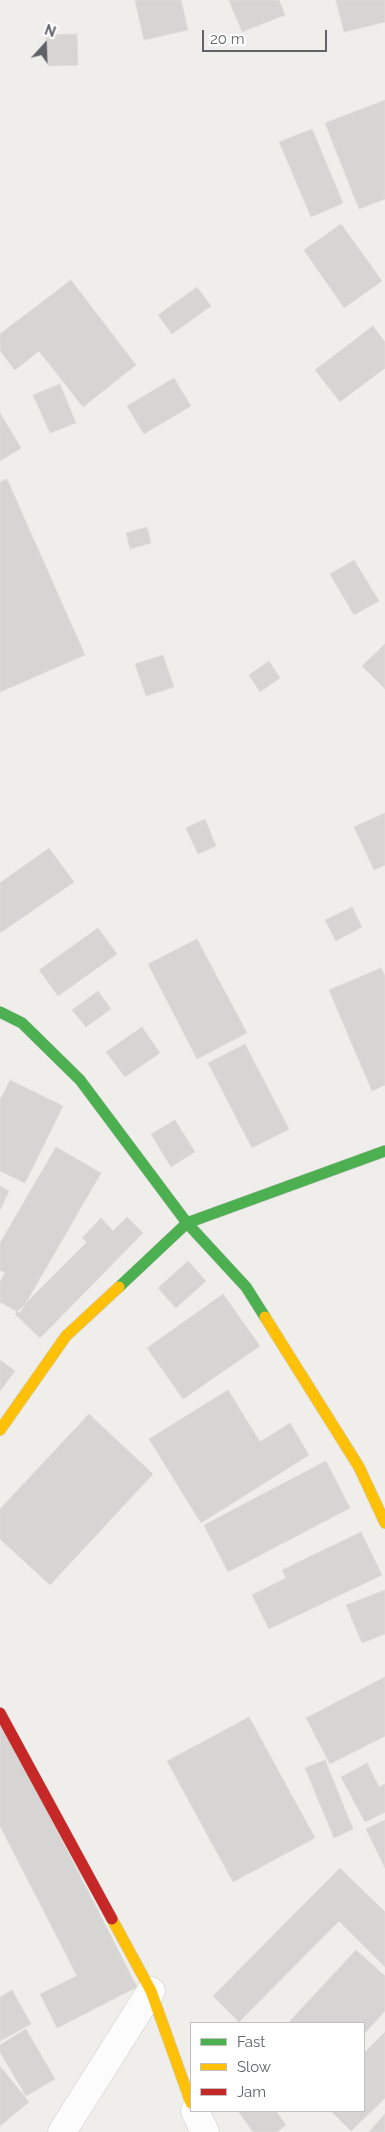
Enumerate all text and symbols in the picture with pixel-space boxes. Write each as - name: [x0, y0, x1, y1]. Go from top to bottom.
- north arrow: [20, 20, 70, 70]
- scale bar: [205, 20, 330, 52]
- text: N: [42, 22, 58, 40]
- text: 20 m: [210, 30, 245, 48]
- legend: [190, 2022, 365, 2112]
- text: Fast: [237, 2033, 265, 2051]
- text: Slow: [237, 2058, 271, 2076]
- text: Jam: [237, 2083, 266, 2101]

